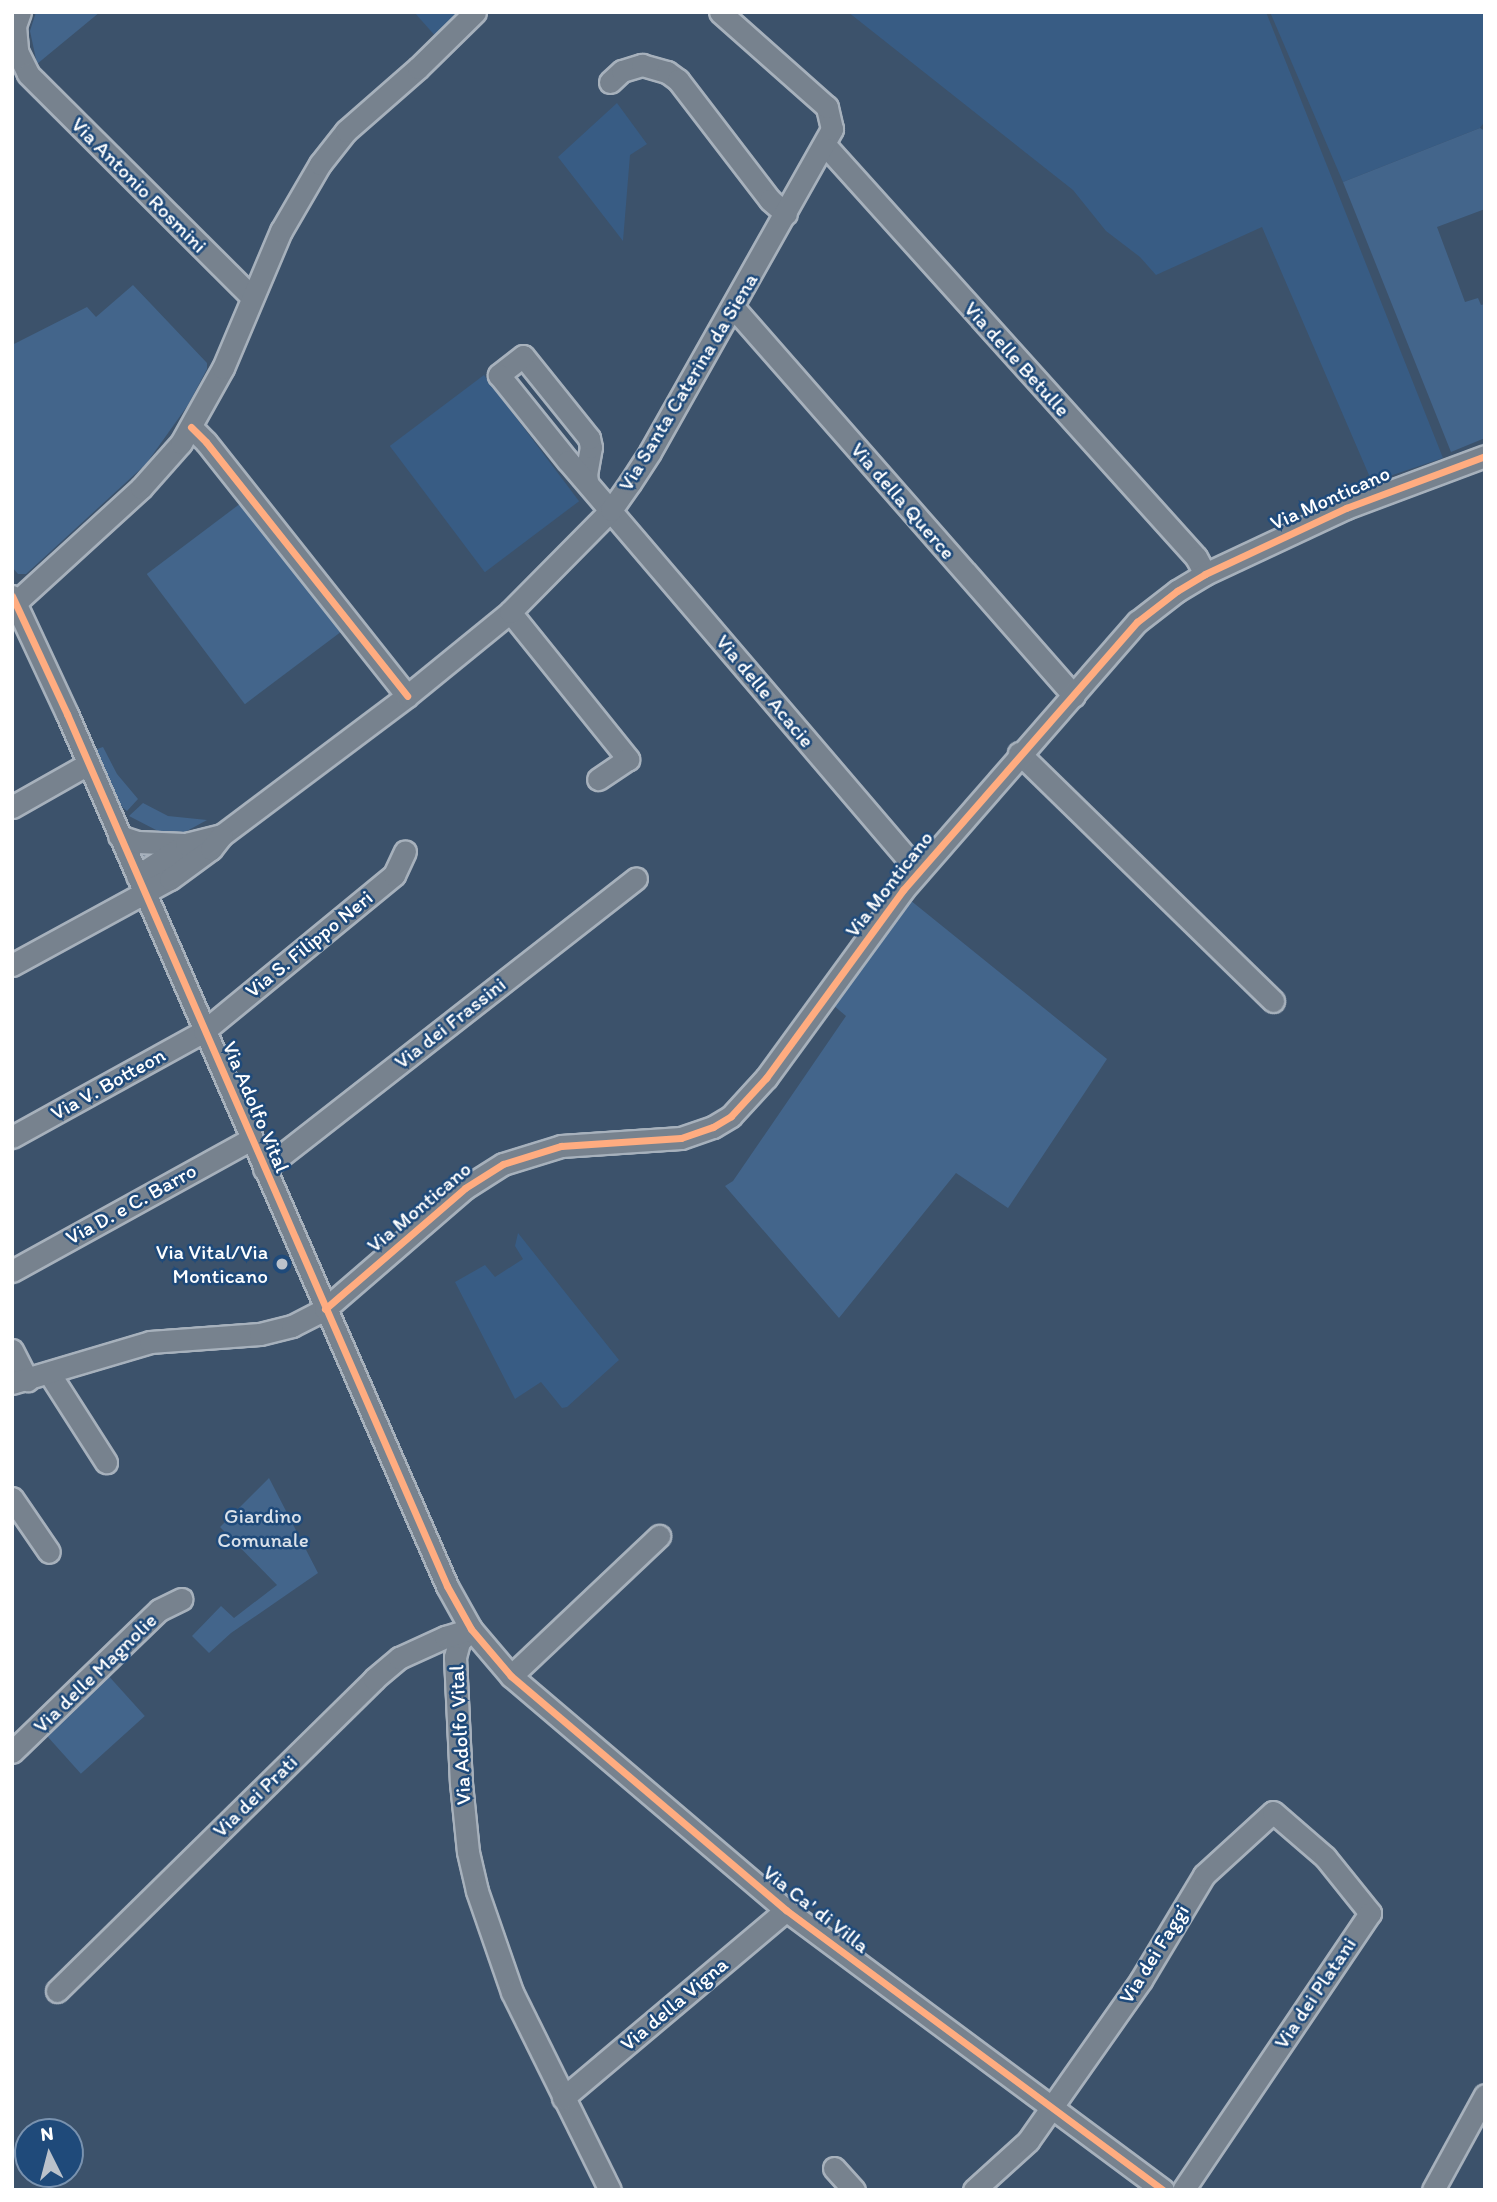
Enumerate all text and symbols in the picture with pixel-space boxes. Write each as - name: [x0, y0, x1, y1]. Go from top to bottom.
- street label: Via Antonio Rosmini: [66, 112, 212, 258]
- street label: Via Santa Caterina da Siena: [613, 268, 763, 496]
- street label: Via delle Betulle: [959, 296, 1075, 422]
- street label: Via della Querce: [846, 438, 960, 564]
- street label: Via Monticano: [1266, 460, 1394, 536]
- street label: Via delle Acacie: [710, 629, 820, 753]
- street label: Via Monticano: [840, 826, 938, 942]
- street label: Via S. Filippo Neri: [240, 885, 378, 1003]
- street label: Via dei Frassini: [389, 971, 511, 1075]
- street label: Via Adolfo Vital: [217, 1038, 295, 1176]
- street label: Via V. Botteon: [46, 1042, 170, 1126]
- street label: Via Monticano: [362, 1156, 476, 1258]
- street label: Via D. e C. Barro: [61, 1158, 201, 1250]
- place label: Via Vital/Via Monticano: [156, 1239, 268, 1289]
- marker: Via Vital/Via Monticano: [274, 1256, 290, 1272]
- park label: Giardino Comunale: [217, 1503, 309, 1553]
- street label: Via delle Magnolie: [28, 1608, 162, 1738]
- street label: Via Adolfo Vital: [444, 1665, 476, 1805]
- street label: Via dei Prati: [207, 1749, 303, 1843]
- street label: Via Ca' di Villa: [758, 1860, 874, 1958]
- street label: Via dei Faggi: [1114, 1900, 1194, 2008]
- street label: Via dei Platani: [1269, 1933, 1361, 2053]
- street label: Via della Vigna: [616, 1952, 732, 2056]
- north arrow: [14, 2118, 84, 2188]
- text: N: [39, 2122, 55, 2146]

